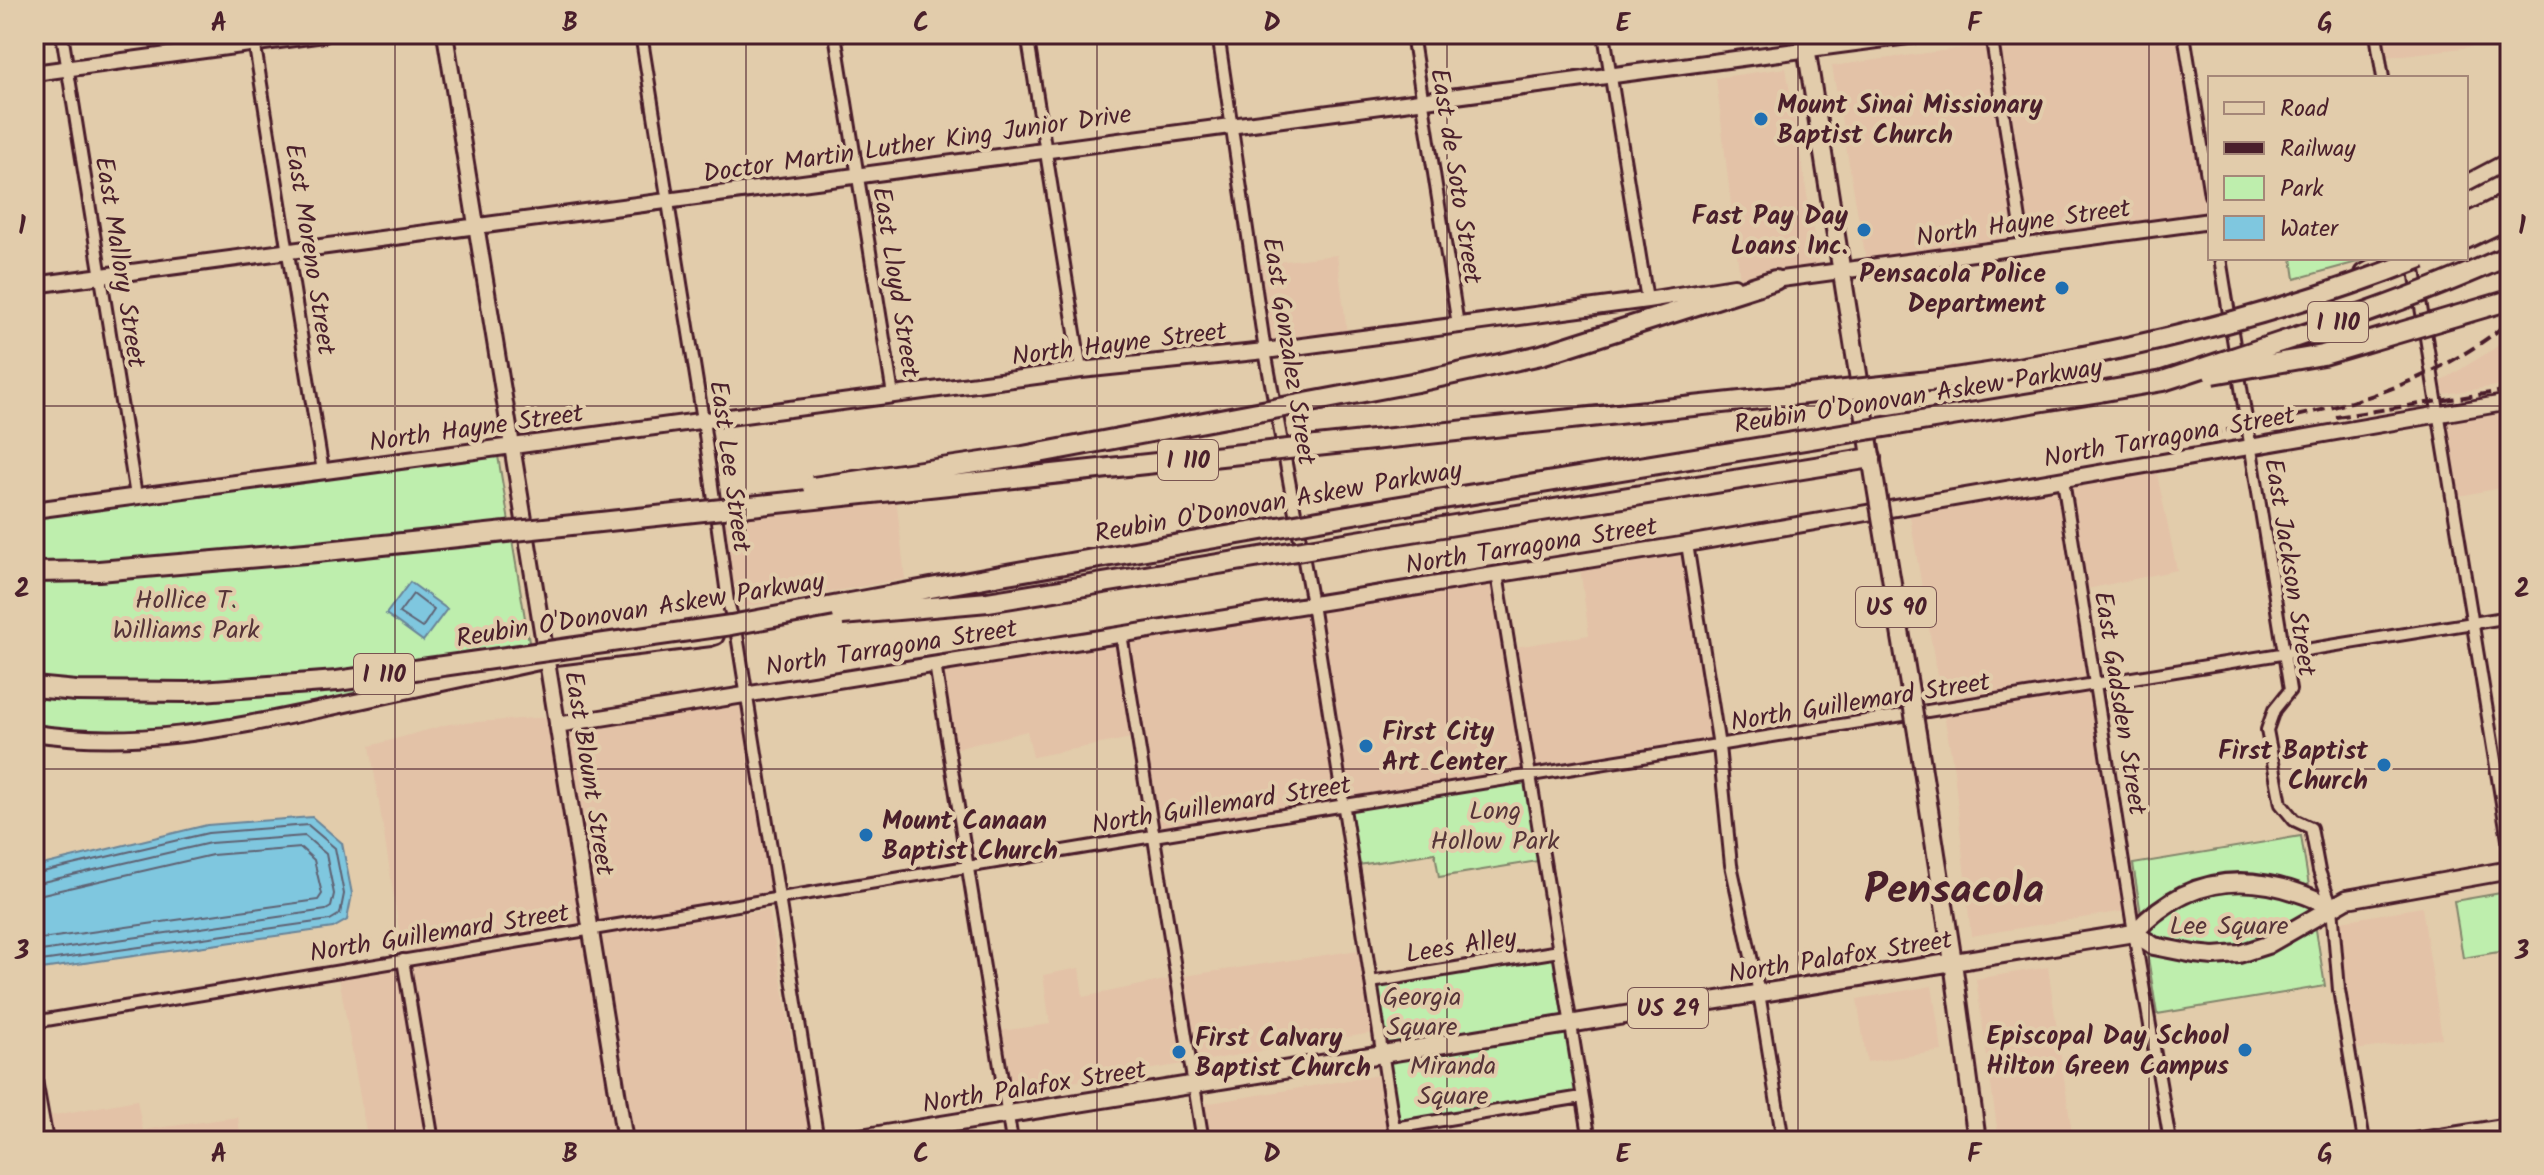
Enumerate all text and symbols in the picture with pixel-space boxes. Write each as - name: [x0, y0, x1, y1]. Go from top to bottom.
- text: A: [211, 3, 227, 45]
- text: B: [562, 3, 578, 45]
- text: C: [913, 3, 929, 45]
- text: D: [1263, 3, 1281, 45]
- text: E: [1616, 3, 1632, 45]
- text: F: [1967, 3, 1983, 45]
- text: G: [2317, 3, 2333, 45]
- street label: East de Soto Street: [1417, 65, 1493, 288]
- legend: [2208, 76, 2468, 260]
- place label: Mount Sinai Missionary Baptist Church: [1777, 85, 2043, 157]
- text: Road: [2280, 90, 2329, 129]
- street label: Doctor Martin Luther King Junior Drive: [700, 94, 1135, 196]
- marker: Mount Sinai Missionary Baptist Church: [1752, 110, 1770, 128]
- text: Railway: [2280, 130, 2356, 169]
- street label: East Moreno Street: [272, 141, 347, 359]
- street label: East Mallory Street: [82, 154, 157, 372]
- text: Park: [2280, 170, 2324, 209]
- street label: East Lloyd Street: [859, 184, 931, 382]
- street label: North Hayne Street: [1913, 188, 2134, 260]
- place label: Fast Pay Day Loans Inc.: [1692, 196, 1848, 268]
- text: 1: [18, 206, 26, 248]
- text: 1: [2518, 206, 2526, 248]
- text: Water: [2280, 210, 2340, 249]
- marker: Fast Pay Day Loans Inc.: [1855, 221, 1873, 239]
- street label: East Gonzalez Street: [1249, 234, 1327, 469]
- place label: Pensacola Police Department: [1859, 254, 2046, 326]
- marker: Pensacola Police Department: [2053, 279, 2071, 297]
- road number: I 110: [2308, 302, 2368, 342]
- street label: North Hayne Street: [1009, 311, 1230, 379]
- street label: Reubin O'Donovan Askew Parkway: [1731, 347, 2106, 447]
- street label: East Lee Street: [696, 378, 762, 556]
- street label: North Hayne Street: [366, 393, 587, 465]
- street label: North Tarragona Street: [2040, 395, 2299, 481]
- road number: I 110: [1158, 440, 1218, 480]
- street label: Reubin O'Donovan Askew Parkway: [1091, 450, 1466, 556]
- street label: East Jackson Street: [2251, 455, 2327, 680]
- street label: North Tarragona Street: [1402, 506, 1661, 588]
- street label: Reubin O'Donovan Askew Parkway: [453, 561, 828, 661]
- text: 2: [14, 569, 30, 611]
- text: 2: [2514, 569, 2530, 611]
- park label: Hollice T. Williams Park: [113, 580, 260, 652]
- road number: US 90: [1856, 587, 1936, 627]
- street label: East Gadsden Street: [2081, 588, 2158, 819]
- street label: North Tarragona Street: [762, 608, 1021, 690]
- road number: I 110: [354, 654, 414, 694]
- street label: North Guillemard Street: [1728, 662, 1994, 744]
- street label: East Blount Street: [551, 668, 625, 879]
- place label: First City Art Center: [1382, 712, 1508, 784]
- place label: First Baptist Church: [2218, 731, 2368, 803]
- marker: First City Art Center: [1357, 737, 1375, 755]
- marker: First Baptist Church: [2375, 756, 2393, 774]
- street label: North Guillemard Street: [1089, 765, 1355, 847]
- park label: Long Hollow Park: [1431, 791, 1560, 863]
- place label: Mount Canaan Baptist Church: [882, 801, 1058, 873]
- marker: Mount Canaan Baptist Church: [857, 826, 875, 844]
- district label: Pensacola: [1864, 858, 2044, 925]
- street label: North Guillemard Street: [307, 893, 573, 975]
- park label: Lee Square: [2169, 906, 2289, 948]
- street label: Lees Alley: [1403, 917, 1520, 976]
- street label: North Palafox Street: [1725, 919, 1956, 996]
- text: 3: [14, 931, 29, 973]
- text: 3: [2514, 931, 2529, 973]
- park label: Georgia Square: [1383, 977, 1461, 1049]
- road number: US 29: [1628, 988, 1708, 1028]
- place label: Episcopal Day School Hilton Green Campus: [1986, 1016, 2229, 1088]
- place label: First Calvary Baptist Church: [1195, 1018, 1371, 1090]
- marker: Episcopal Day School Hilton Green Campus: [2236, 1041, 2254, 1059]
- marker: First Calvary Baptist Church: [1170, 1043, 1188, 1061]
- park label: Miranda Square: [1410, 1046, 1496, 1118]
- street label: North Palafox Street: [919, 1049, 1150, 1126]
- text: A: [211, 1134, 227, 1175]
- text: B: [562, 1134, 578, 1175]
- text: C: [913, 1134, 929, 1175]
- text: D: [1263, 1134, 1281, 1175]
- text: E: [1616, 1134, 1632, 1175]
- text: F: [1967, 1134, 1983, 1175]
- text: G: [2317, 1134, 2333, 1175]

